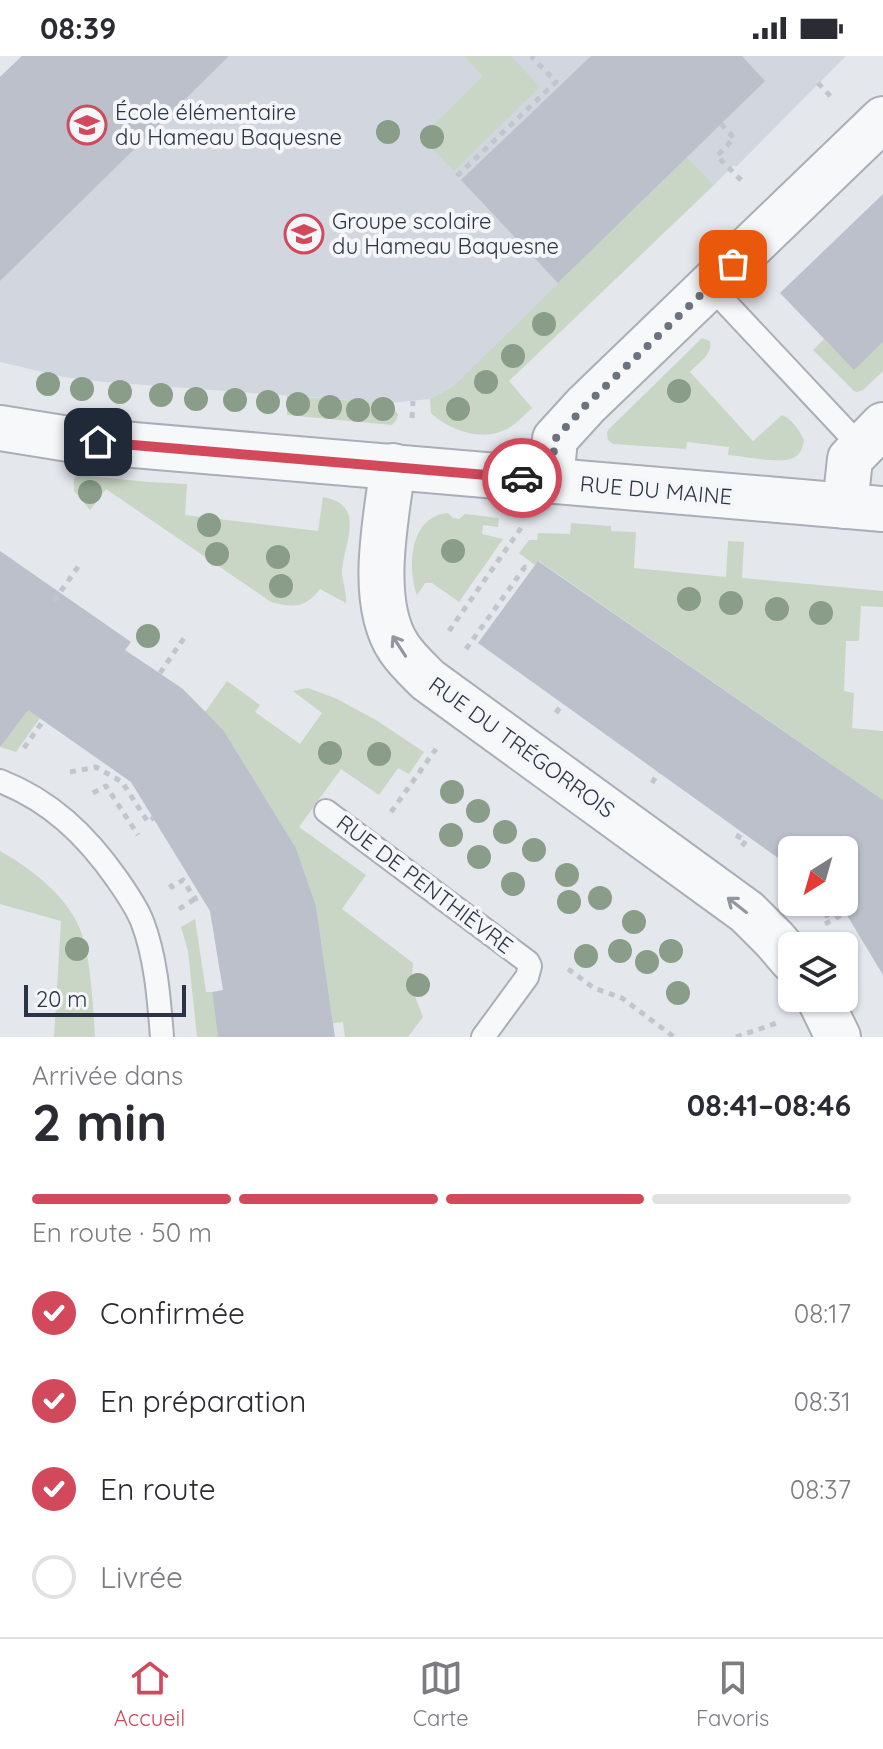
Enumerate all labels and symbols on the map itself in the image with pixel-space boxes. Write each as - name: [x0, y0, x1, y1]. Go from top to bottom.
- place label: École élémentaire du Hameau Baquesne: [115, 98, 342, 151]
- school or university icon: École élémentaire du Hameau Baquesne: [66, 104, 108, 146]
- place label: Groupe scolaire du Hameau Baquesne: [332, 207, 559, 260]
- school or university icon: Groupe scolaire du Hameau Baquesne: [283, 213, 325, 255]
- pin: [699, 230, 767, 298]
- pin: [64, 408, 132, 476]
- courier: [482, 438, 562, 518]
- street label: RUE DU MAINE: [579, 469, 733, 511]
- one-way arrow: [390, 635, 407, 657]
- street label: RUE DU TRÉGORROIS: [424, 670, 620, 824]
- street label: RUE DE PENTHIÈVRE: [331, 808, 519, 960]
- north arrow: [778, 836, 858, 916]
- one-way arrow: [727, 896, 749, 913]
- scale bar: [24, 981, 186, 1017]

